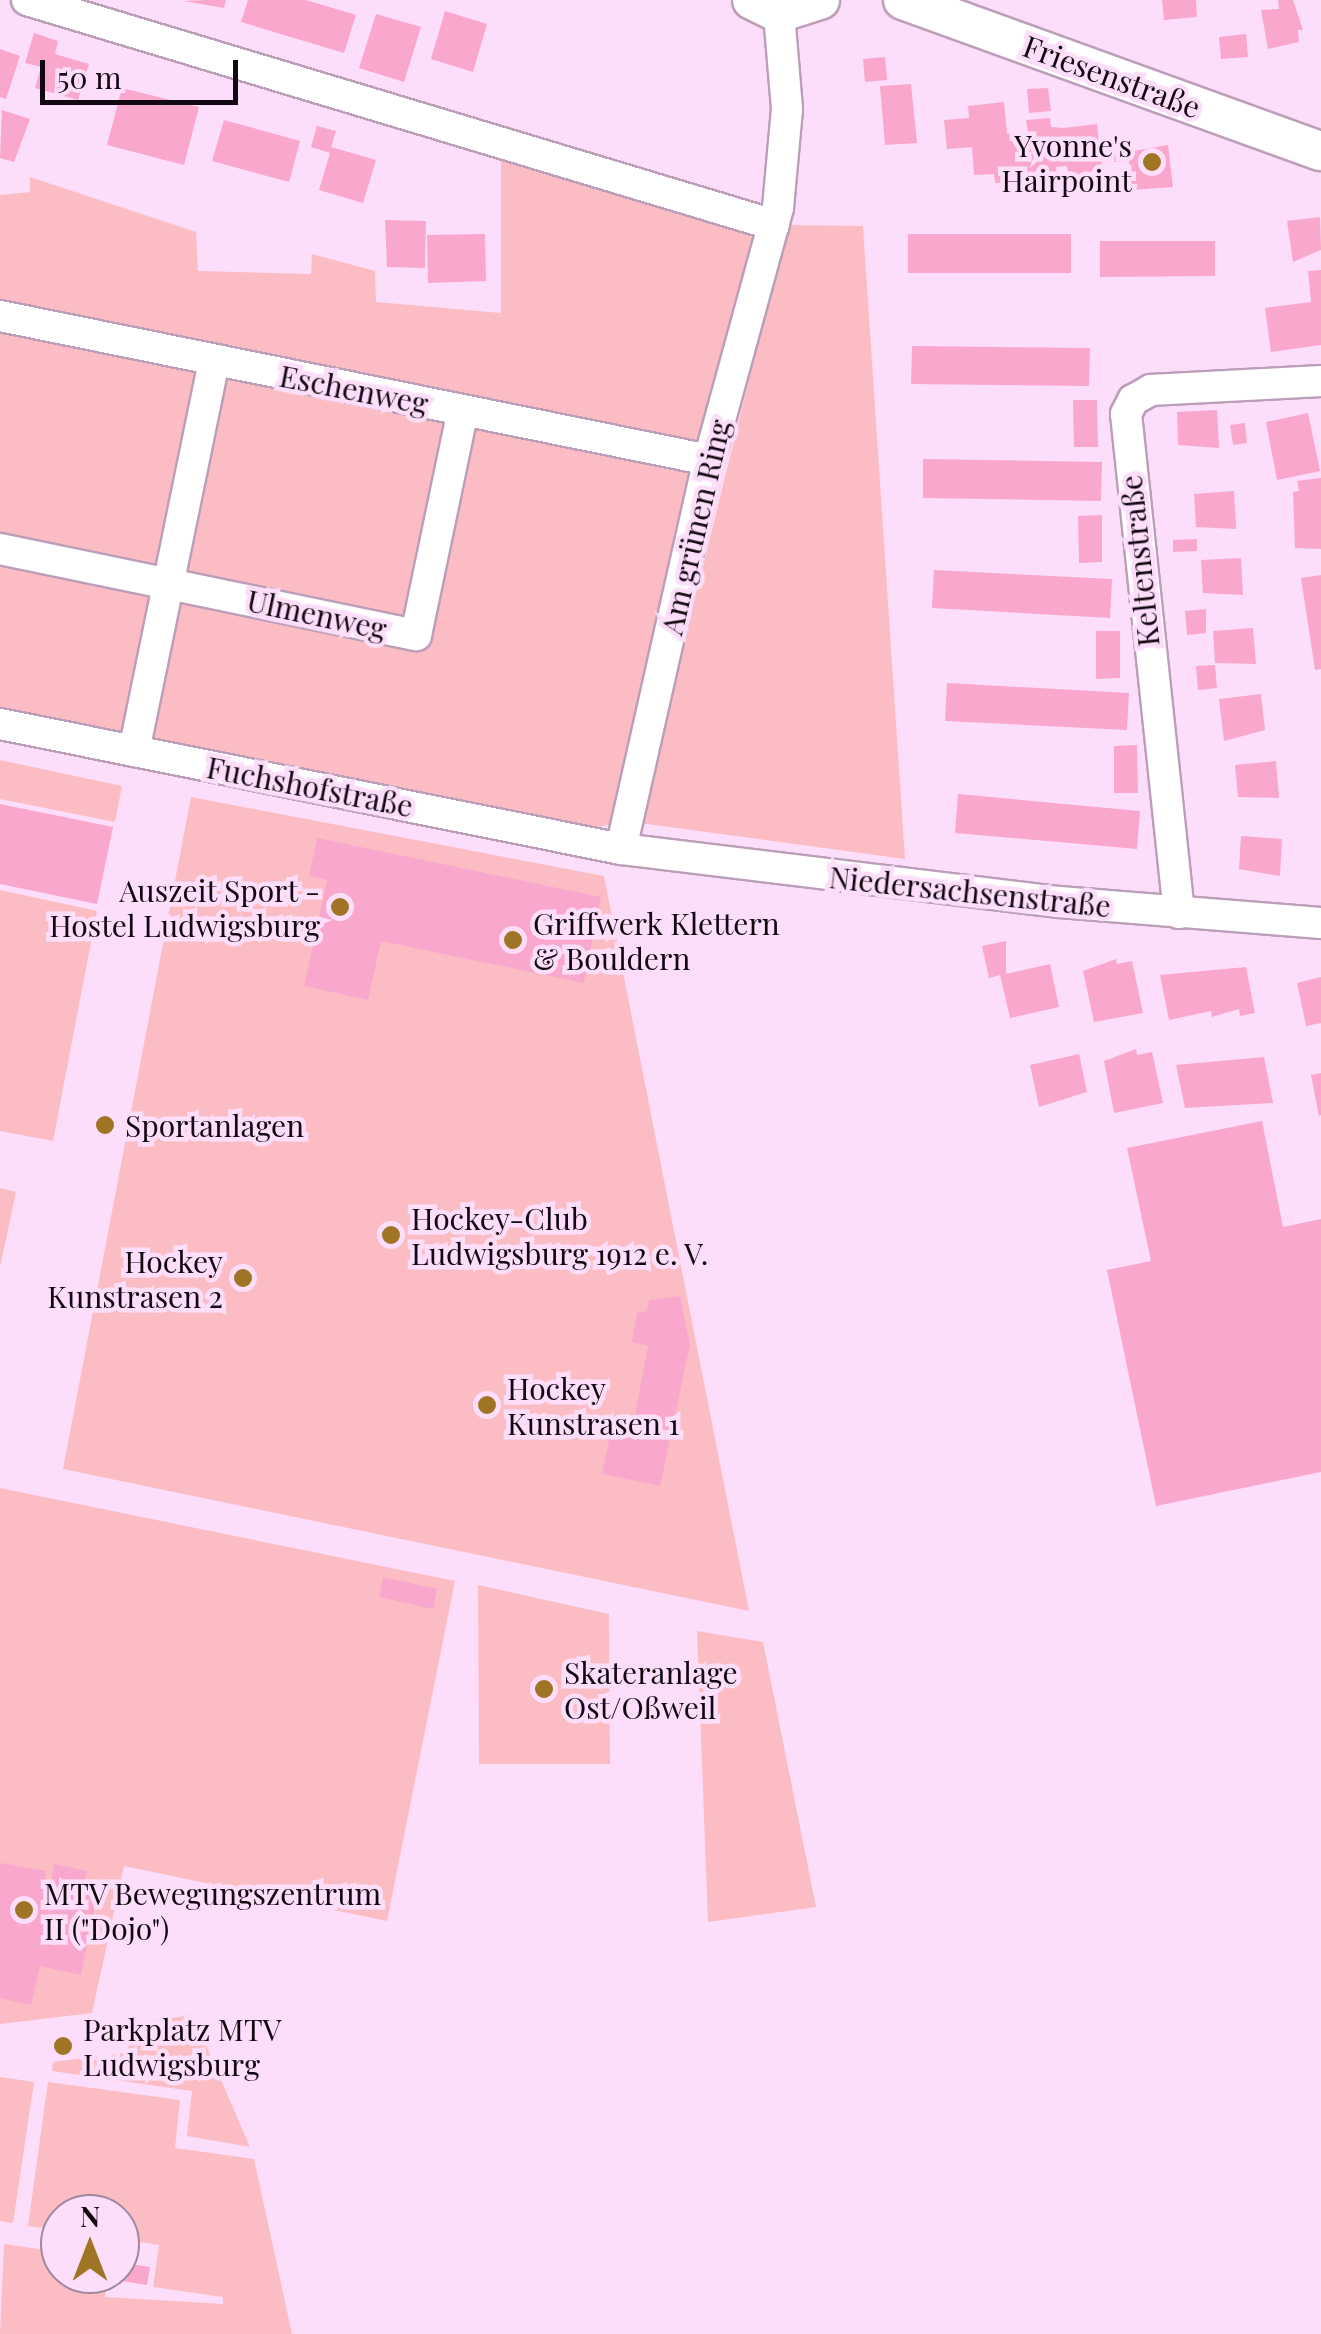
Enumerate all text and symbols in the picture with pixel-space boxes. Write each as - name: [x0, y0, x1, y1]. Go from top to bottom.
- street label: Friesenstraße: [1018, 27, 1206, 125]
- scale bar: [45, 40, 242, 102]
- text: 50 m: [57, 57, 122, 97]
- place label: Yvonne's Hairpoint: [1001, 127, 1132, 198]
- marker: Yvonne's Hairpoint: [1141, 151, 1163, 173]
- street label: Eschenweg: [277, 357, 431, 421]
- street label: Am grünen Ring: [653, 416, 737, 638]
- street label: Keltenstraße: [1112, 474, 1166, 648]
- street label: Ulmenweg: [244, 582, 390, 646]
- street label: Fuchshofstraße: [204, 748, 416, 824]
- street label: Niedersachsenstraße: [827, 858, 1113, 924]
- place label: Auszeit Sport - Hostel Ludwigsburg: [49, 872, 320, 942]
- marker: Auszeit Sport - Hostel Ludwigsburg: [329, 896, 351, 918]
- place label: Griffwerk Klettern & Bouldern: [533, 905, 780, 976]
- marker: Griffwerk Klettern & Bouldern: [502, 929, 524, 951]
- place label: Sportanlagen: [125, 1107, 304, 1143]
- marker: Sportanlagen: [94, 1114, 116, 1136]
- place label: Hockey-Club Ludwigsburg 1912 e. V.: [411, 1200, 709, 1270]
- marker: Hockey-Club Ludwigsburg 1912 e. V.: [380, 1224, 402, 1246]
- place label: Hockey Kunstrasen 2: [47, 1243, 223, 1314]
- marker: Hockey Kunstrasen 2: [232, 1267, 254, 1289]
- place label: Hockey Kunstrasen 1: [507, 1370, 679, 1440]
- marker: Hockey Kunstrasen 1: [476, 1394, 498, 1416]
- place label: Skateranlage Ost/Oßweil: [564, 1654, 738, 1724]
- marker: Skateranlage Ost/Oßweil: [533, 1678, 555, 1700]
- place label: MTV Bewegungszentrum II ("Dojo"): [44, 1875, 382, 1946]
- marker: MTV Bewegungszentrum II ("Dojo"): [13, 1899, 35, 1921]
- place label: Parkplatz MTV Ludwigsburg: [83, 2011, 282, 2082]
- marker: Parkplatz MTV Ludwigsburg: [52, 2035, 74, 2057]
- north arrow: [40, 2194, 140, 2294]
- text: N: [80, 2197, 100, 2234]

